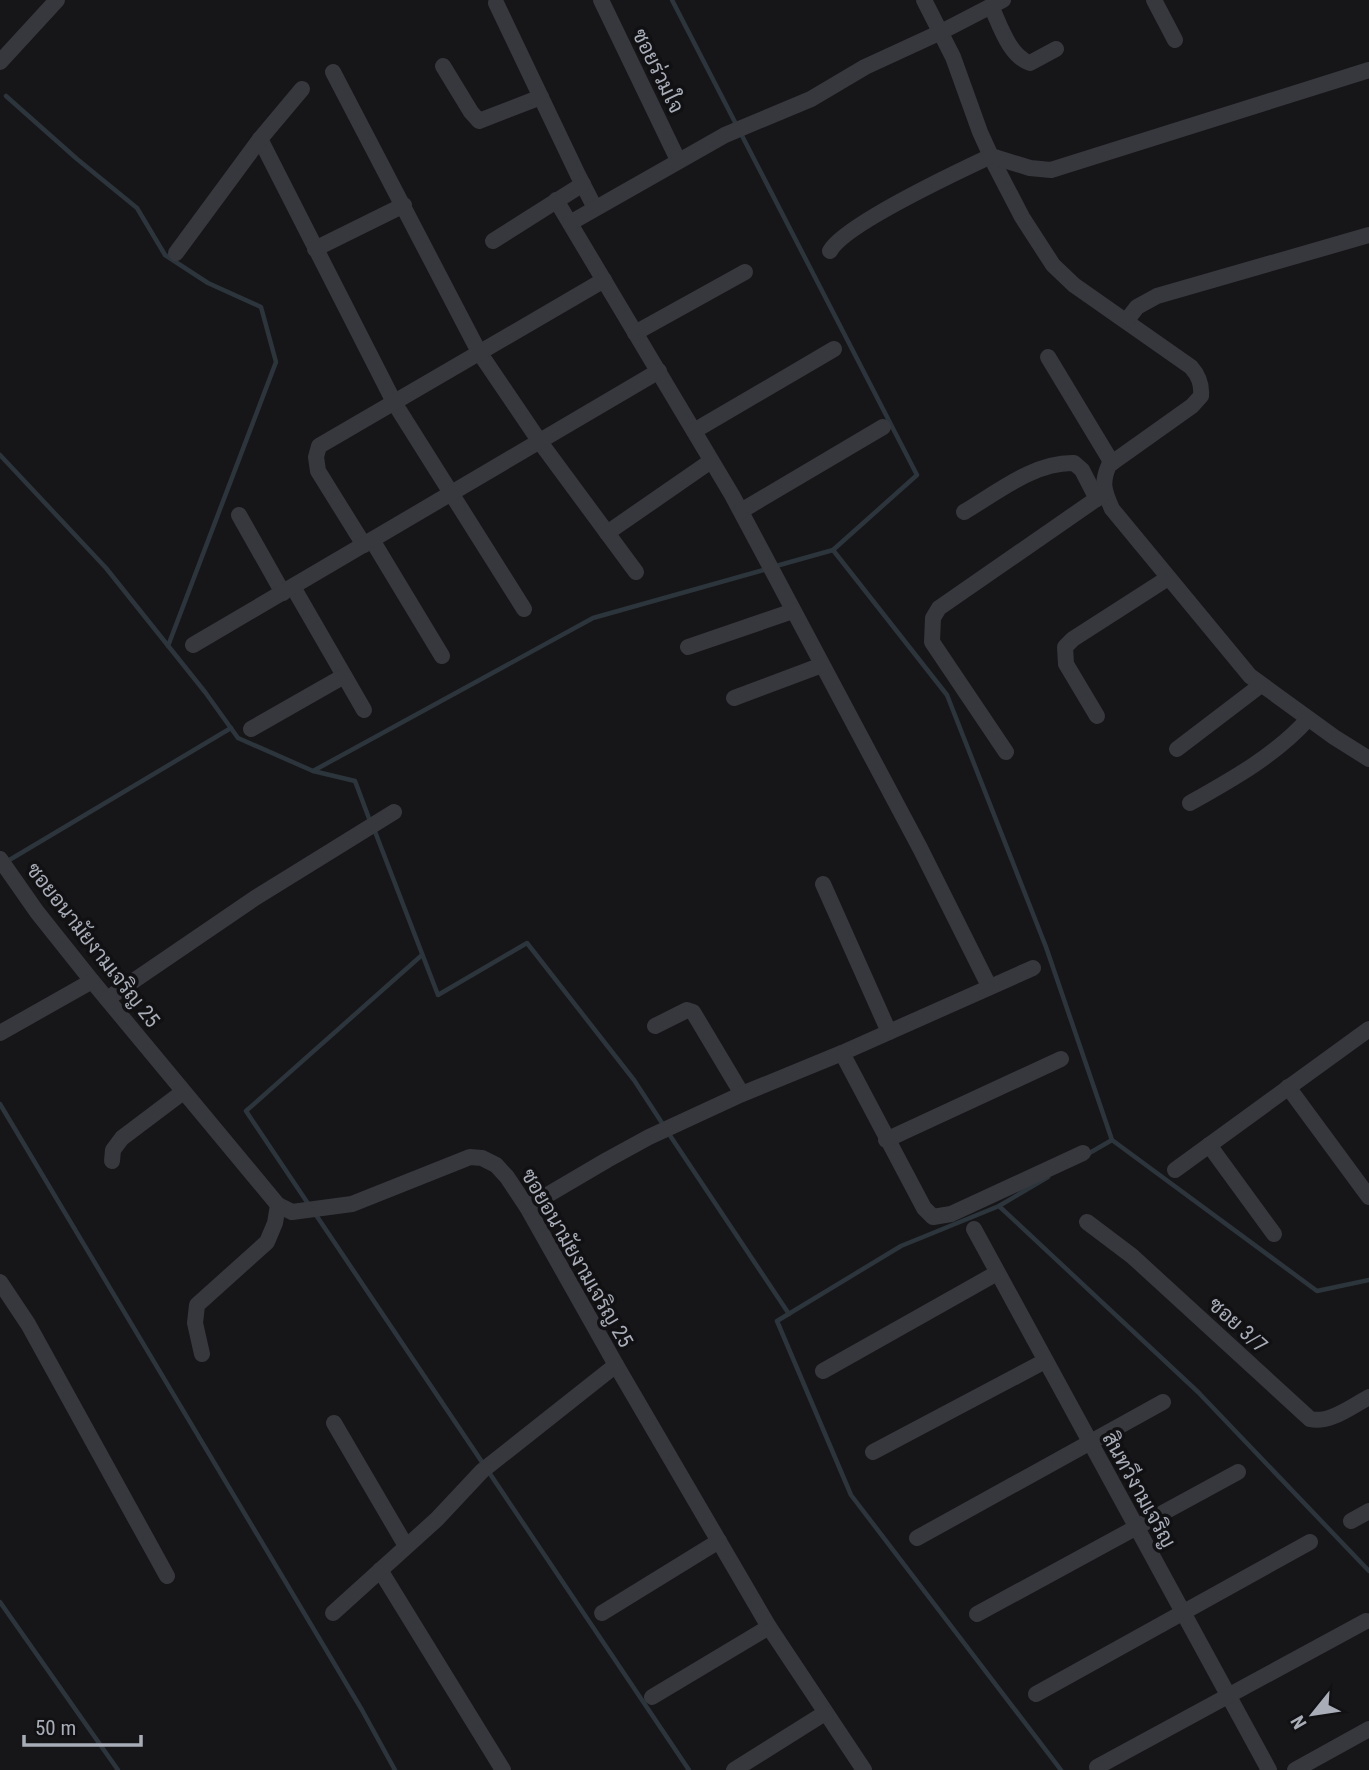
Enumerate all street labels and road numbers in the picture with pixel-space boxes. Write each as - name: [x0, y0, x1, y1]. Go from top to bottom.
- street label: ซอยร่วมใจ: [627, 25, 690, 117]
- street label: ซอยอนามัยงามเจริญ 25: [21, 858, 165, 1032]
- street label: ซอยอนามัยงามเจริญ 25: [516, 1165, 638, 1351]
- street label: ซอย 3/7: [1204, 1292, 1272, 1358]
- street label: สินทวีงามเจริญ: [1097, 1428, 1182, 1552]

